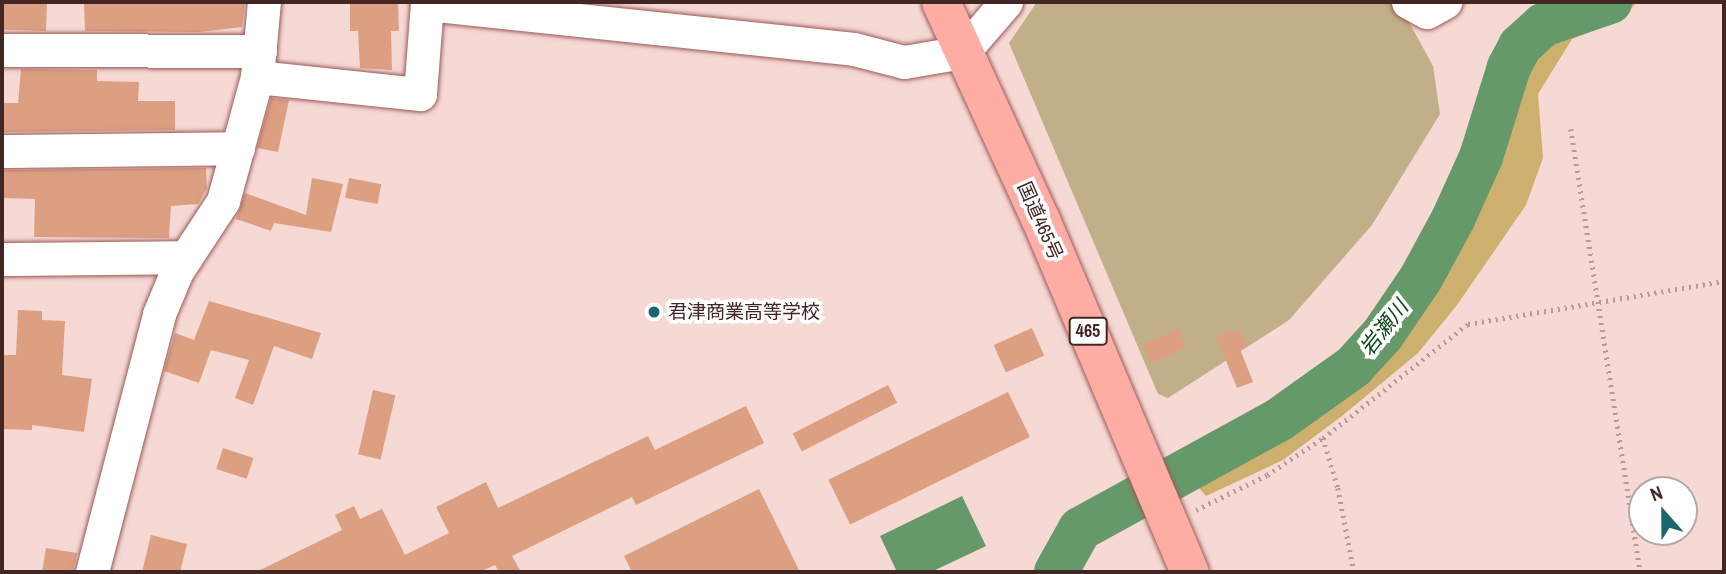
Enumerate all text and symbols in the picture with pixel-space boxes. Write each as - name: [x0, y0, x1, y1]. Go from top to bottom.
- street label: 国道465号: [1013, 178, 1067, 264]
- water label: 岩瀬川: [1355, 295, 1413, 361]
- place label: 君津商業高等学校: [668, 301, 820, 323]
- marker: 君津商業高等学校: [646, 304, 662, 320]
- road number: 465: [1067, 316, 1109, 346]
- north arrow: [1628, 476, 1698, 546]
- text: N: [1646, 479, 1666, 507]

